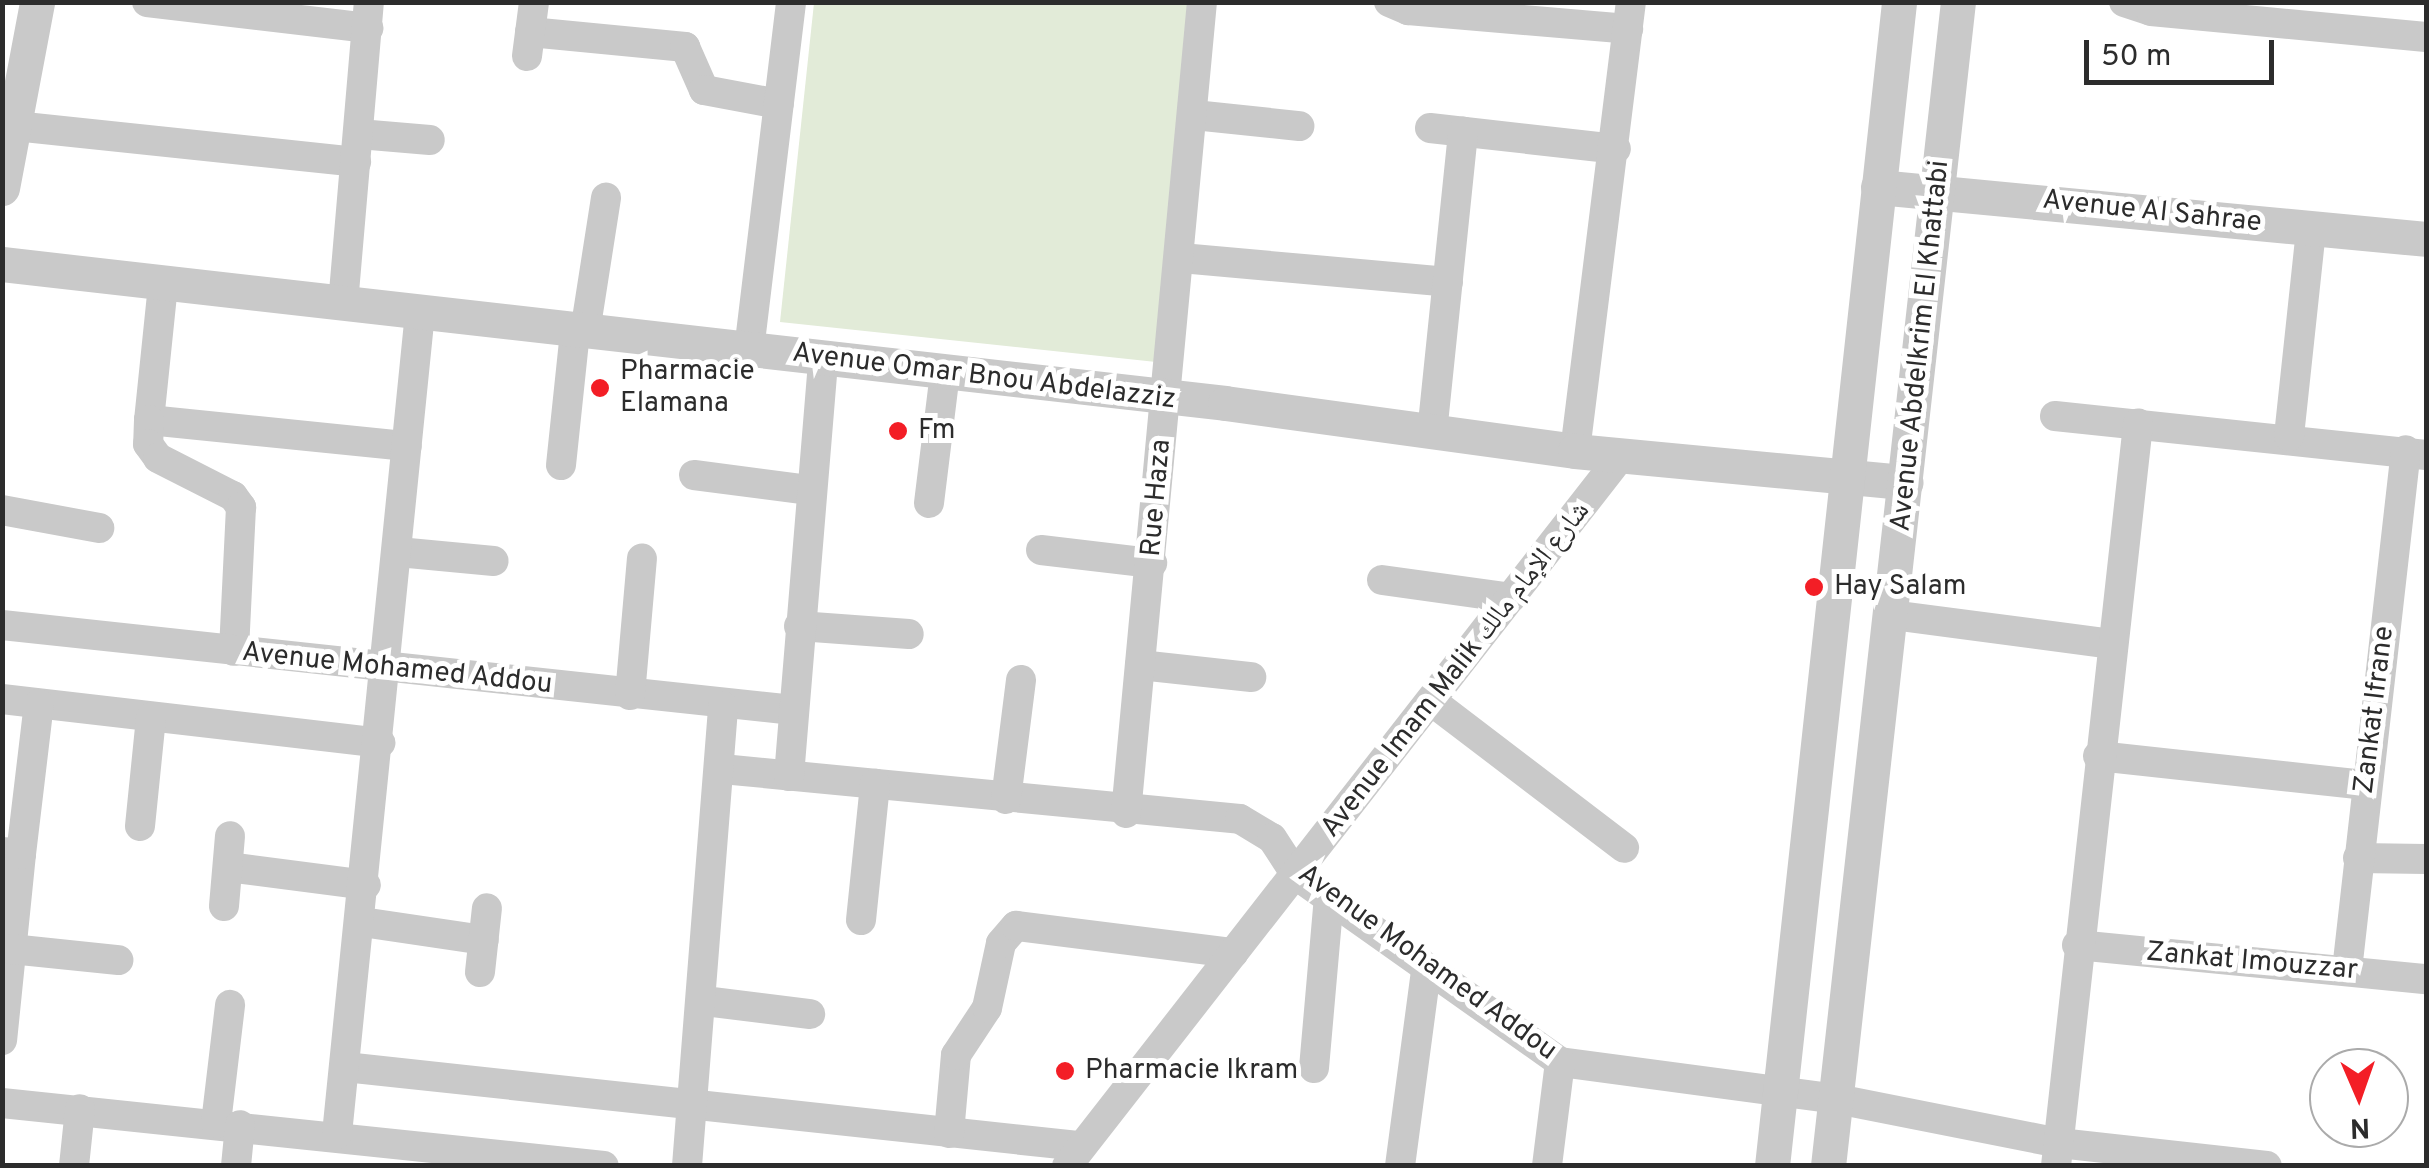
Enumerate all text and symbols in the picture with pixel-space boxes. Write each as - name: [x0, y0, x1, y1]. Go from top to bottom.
- scale bar: [2089, 20, 2279, 82]
- text: 50 m: [2101, 39, 2171, 76]
- street label: Avenue Abdelkrim El Khattabi: [1885, 158, 1957, 534]
- street label: Avenue Al Sahrae: [2040, 184, 2264, 240]
- street label: Avenue Omar Bnou Abdelazziz: [790, 337, 1178, 417]
- place label: Pharmacie Elamana: [620, 355, 755, 421]
- marker: Pharmacie Elamana: [589, 377, 611, 399]
- place label: Fm: [918, 414, 955, 448]
- marker: Fm: [887, 420, 909, 442]
- street label: Rue Haza: [1135, 438, 1179, 558]
- street label: Avenue Imam Malik شارع الإمام مالك: [1314, 495, 1598, 845]
- place label: Hay Salam: [1834, 570, 1966, 604]
- marker: Hay Salam: [1803, 576, 1825, 598]
- street label: Zankat Ifrane: [2348, 624, 2402, 796]
- street label: Avenue Mohamed Addou: [240, 636, 554, 702]
- street label: Avenue Mohamed Addou: [1291, 857, 1563, 1069]
- street label: Zankat Imouzzar: [2145, 936, 2359, 988]
- north arrow: [2309, 1048, 2409, 1148]
- place label: Pharmacie Ikram: [1085, 1054, 1298, 1088]
- marker: Pharmacie Ikram: [1054, 1060, 1076, 1082]
- text: N: [2349, 1108, 2371, 1144]

